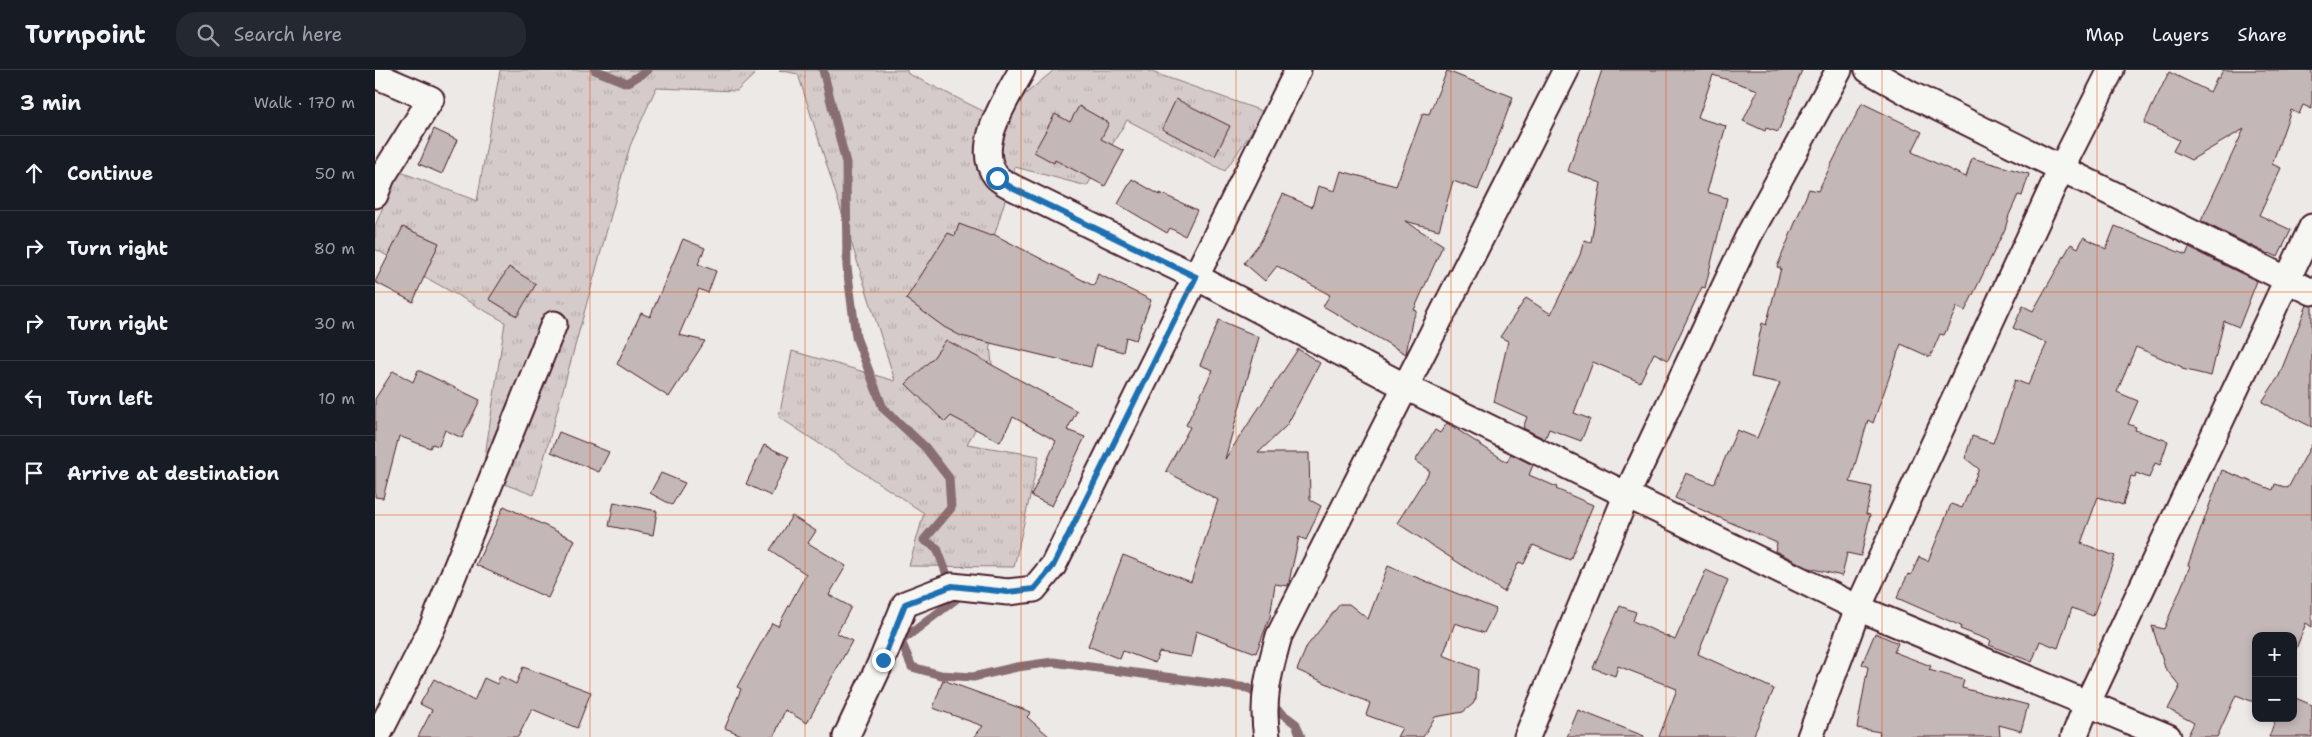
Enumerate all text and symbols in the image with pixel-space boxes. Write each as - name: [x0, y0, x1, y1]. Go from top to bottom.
- search box: [176, 12, 526, 57]
- text: Turnpoint: [25, 19, 146, 51]
- icon: search: [194, 21, 222, 49]
- text: Search here: [234, 22, 342, 47]
- text: Map: [2086, 23, 2124, 47]
- text: Layers: [2152, 23, 2209, 47]
- text: Share: [2237, 23, 2287, 47]
- text: 3 min: [20, 89, 81, 117]
- text: Walk · 170 m: [254, 92, 355, 113]
- icon: ahead: [20, 159, 48, 187]
- text: Continue: [67, 161, 153, 186]
- text: 50 m: [315, 163, 355, 184]
- route start: [986, 167, 1009, 190]
- icon: right: [20, 234, 48, 262]
- text: Turn right: [67, 236, 168, 261]
- text: 80 m: [314, 238, 355, 259]
- icon: right: [20, 309, 48, 337]
- text: Turn right: [67, 311, 168, 336]
- text: 30 m: [314, 313, 355, 334]
- icon: left: [20, 384, 48, 412]
- text: Turn left: [67, 386, 153, 411]
- text: 10 m: [318, 388, 355, 409]
- icon: arrive: [20, 459, 48, 487]
- text: Arrive at destination: [67, 461, 279, 486]
- map controls: [2252, 632, 2297, 722]
- button: +: [2252, 632, 2297, 677]
- route end: [872, 649, 895, 672]
- button: −: [2252, 677, 2297, 722]

